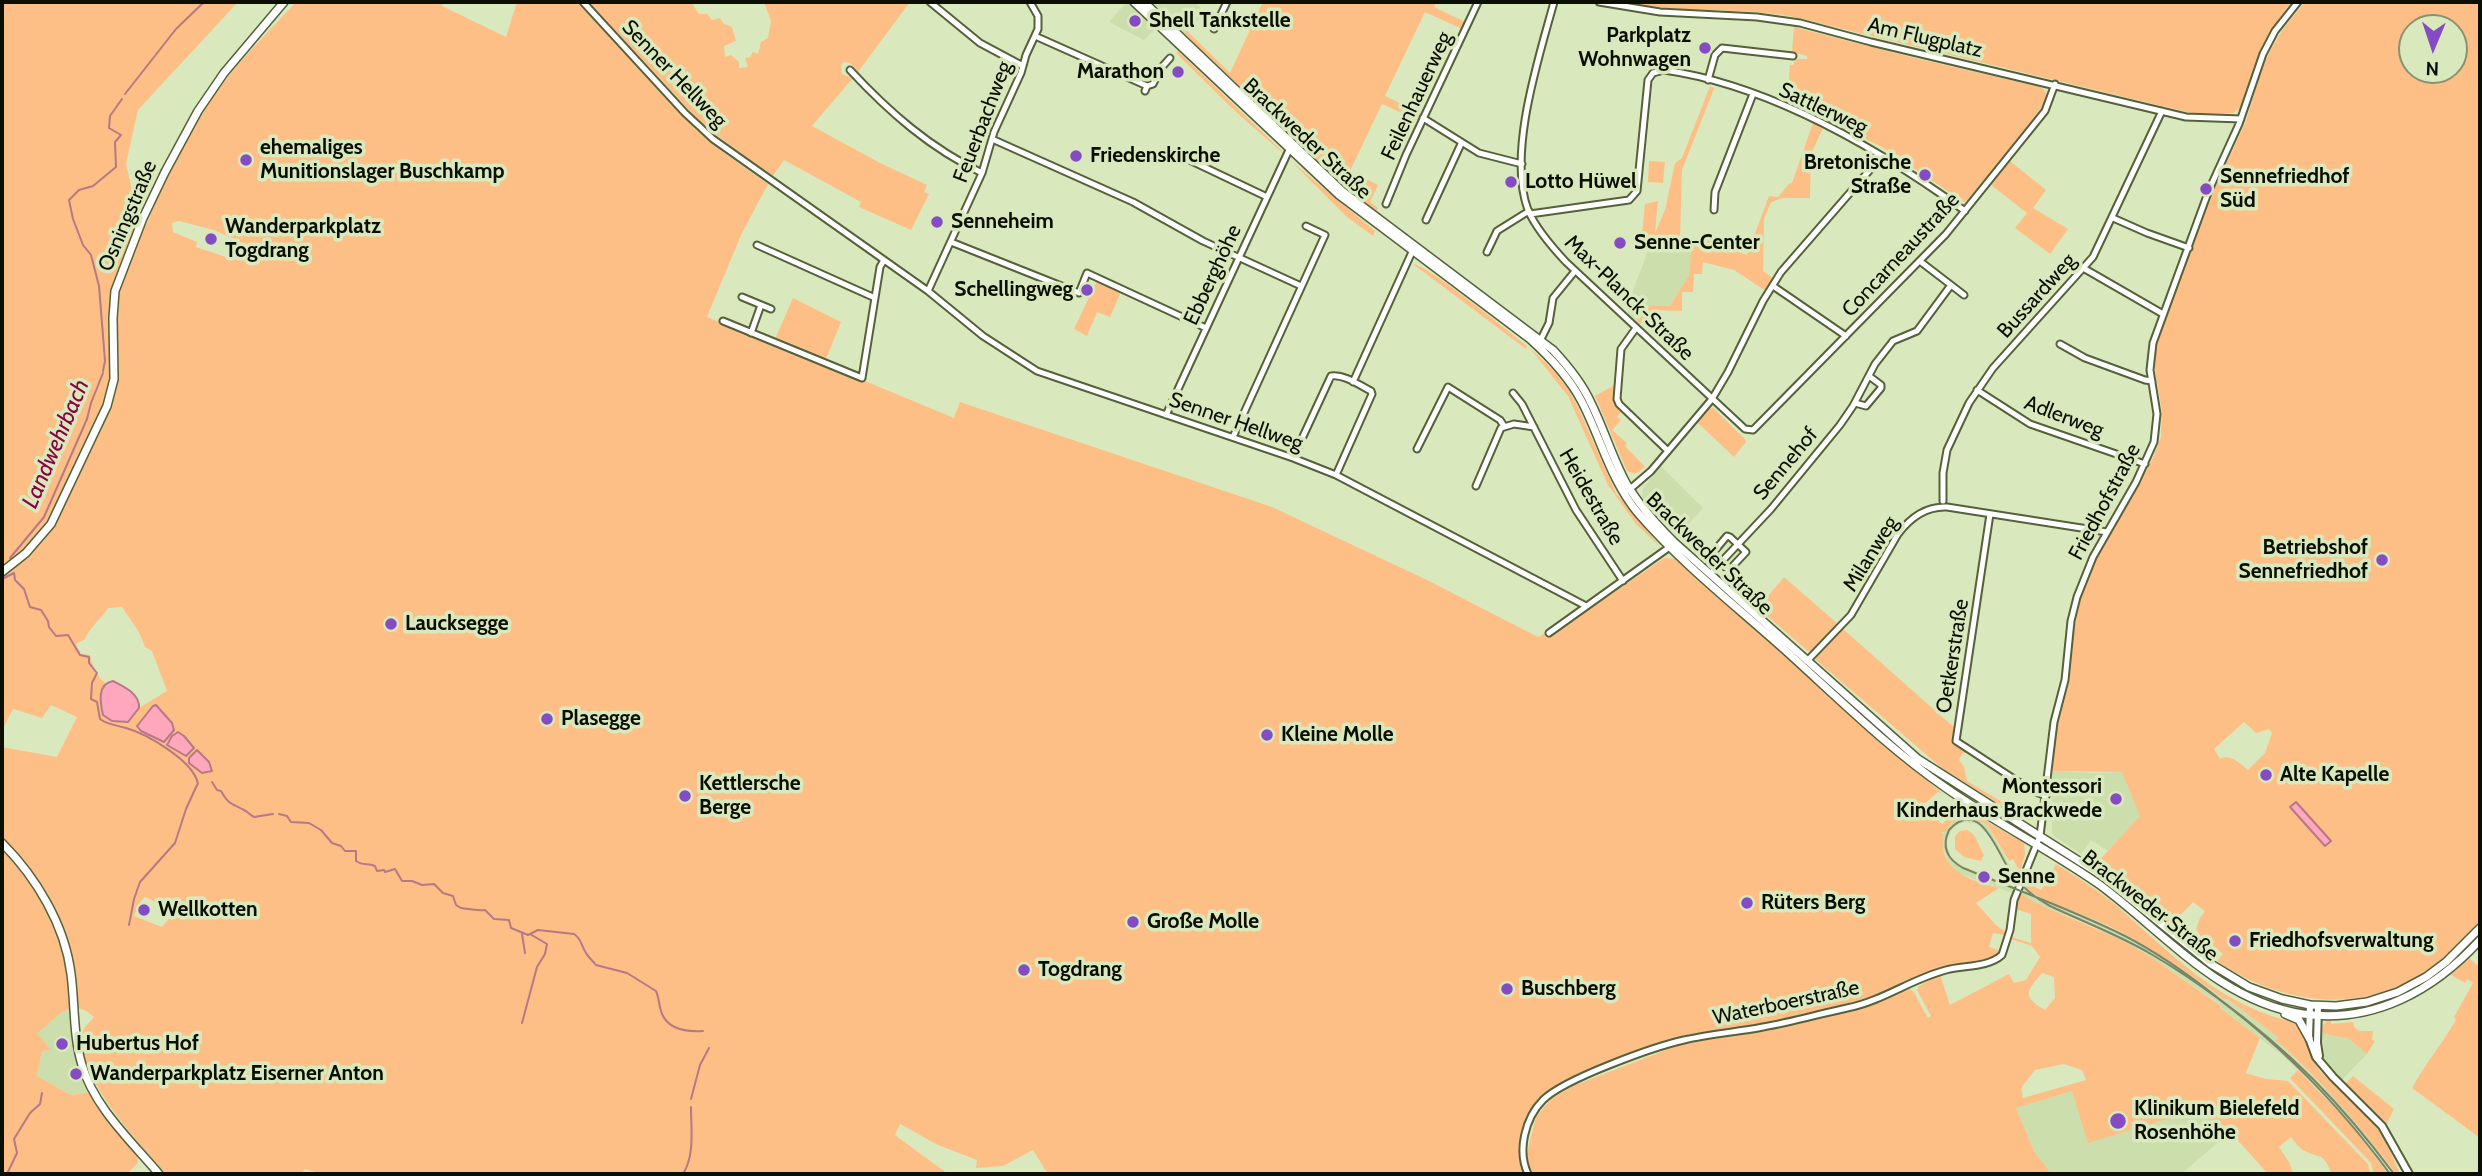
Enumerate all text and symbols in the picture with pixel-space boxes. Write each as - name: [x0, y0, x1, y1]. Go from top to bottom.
- place label: Shell Tankstelle: [1149, 8, 1291, 34]
- marker: Shell Tankstelle: [1127, 13, 1143, 29]
- street label: Am Flugplatz: [1865, 13, 1985, 63]
- north arrow: [2398, 14, 2468, 84]
- street label: Senner Hellweg: [616, 15, 732, 133]
- place label: Parkplatz Wohnwagen: [1578, 23, 1691, 73]
- street label: Feilenhauerweg: [1376, 28, 1458, 164]
- marker: Parkplatz Wohnwagen: [1697, 40, 1713, 56]
- text: N: [2425, 57, 2439, 80]
- street label: Feuerbachweg: [948, 58, 1018, 186]
- place label: Marathon: [1077, 59, 1164, 85]
- marker: Marathon: [1170, 64, 1186, 80]
- street label: Brackweder Straße: [1238, 73, 1376, 205]
- street label: Sattlerweg: [1775, 78, 1871, 140]
- place label: ehemaliges Munitionslager Buschkamp: [260, 135, 504, 185]
- place label: Friedenskirche: [1090, 143, 1220, 169]
- marker: Friedenskirche: [1068, 148, 1084, 164]
- place label: Bretonische Straße: [1804, 150, 1911, 200]
- marker: ehemaliges Munitionslager Buschkamp: [238, 152, 254, 168]
- street label: Osningstraße: [93, 157, 163, 275]
- place label: Sennefriedhof Süd: [2220, 164, 2349, 214]
- marker: Bretonische Straße: [1917, 167, 1933, 183]
- place label: Lotto Hüwel: [1525, 169, 1636, 195]
- marker: Lotto Hüwel: [1503, 174, 1519, 190]
- marker: Sennefriedhof Süd: [2198, 181, 2214, 197]
- street label: Concarneaustraße: [1837, 188, 1965, 322]
- place label: Senneheim: [951, 209, 1054, 235]
- place label: Wanderparkplatz Togdrang: [225, 214, 381, 264]
- marker: Senneheim: [929, 214, 945, 230]
- street label: Ebberghöhe: [1179, 221, 1247, 329]
- street label: Max-Planck-Straße: [1559, 230, 1699, 366]
- place label: Senne-Center: [1634, 230, 1760, 256]
- marker: Wanderparkplatz Togdrang: [203, 231, 219, 247]
- marker: Senne-Center: [1612, 235, 1628, 251]
- street label: Bussardweg: [1992, 248, 2082, 344]
- place label: Schellingweg: [954, 277, 1073, 303]
- marker: Schellingweg: [1079, 282, 1095, 298]
- water label: Landwehrbach: [17, 376, 95, 512]
- street label: Senner Hellweg: [1166, 387, 1306, 457]
- street label: Adlerweg: [2021, 390, 2107, 444]
- street label: Sennehof: [1748, 423, 1824, 505]
- street label: Friedhofstraße: [2064, 439, 2146, 565]
- street label: Heidestraße: [1553, 444, 1629, 550]
- street label: Brackweder Straße: [1641, 487, 1777, 621]
- street label: Milanweg: [1838, 512, 1904, 596]
- place label: Betriebshof Sennefriedhof: [2239, 535, 2368, 585]
- marker: Betriebshof Sennefriedhof: [2374, 552, 2390, 568]
- street label: Oetkerstraße: [1932, 597, 1974, 715]
- place label: Laucksegge: [405, 611, 509, 637]
- marker: Laucksegge: [383, 616, 399, 632]
- place label: Plasegge: [561, 706, 641, 732]
- marker: Plasegge: [539, 711, 555, 727]
- place label: Kleine Molle: [1281, 722, 1394, 748]
- marker: Kleine Molle: [1259, 727, 1275, 743]
- place label: Alte Kapelle: [2280, 762, 2389, 788]
- marker: Alte Kapelle: [2258, 767, 2274, 783]
- place label: Kettlersche Berge: [699, 771, 801, 821]
- place label: Montessori Kinderhaus Brackwede: [1896, 774, 2102, 824]
- marker: Kettlersche Berge: [677, 788, 693, 804]
- marker: Montessori Kinderhaus Brackwede: [2108, 791, 2124, 807]
- street label: Brackweder Straße: [2077, 845, 2223, 967]
- place label: Senne: [1998, 864, 2055, 890]
- marker: Senne: [1976, 869, 1992, 885]
- place label: Rüters Berg: [1761, 890, 1865, 916]
- marker: Rüters Berg: [1739, 895, 1755, 911]
- place label: Wellkotten: [158, 897, 258, 923]
- marker: Wellkotten: [136, 902, 152, 918]
- place label: Große Molle: [1147, 909, 1259, 935]
- marker: Große Molle: [1125, 914, 1141, 930]
- place label: Friedhofsverwaltung: [2249, 928, 2433, 954]
- marker: Friedhofsverwaltung: [2227, 933, 2243, 949]
- place label: Togdrang: [1038, 957, 1122, 983]
- marker: Togdrang: [1016, 962, 1032, 978]
- street label: Waterboerstraße: [1711, 975, 1861, 1031]
- place label: Buschberg: [1521, 976, 1616, 1002]
- marker: Buschberg: [1499, 981, 1515, 997]
- place label: Hubertus Hof: [76, 1031, 199, 1057]
- marker: Hubertus Hof: [54, 1036, 70, 1052]
- place label: Wanderparkplatz Eiserner Anton: [90, 1061, 384, 1087]
- marker: Wanderparkplatz Eiserner Anton: [68, 1066, 84, 1082]
- place label: Klinikum Bielefeld Rosenhöhe: [2134, 1096, 2299, 1146]
- marker: Klinikum Bielefeld Rosenhöhe: [2108, 1111, 2128, 1131]

